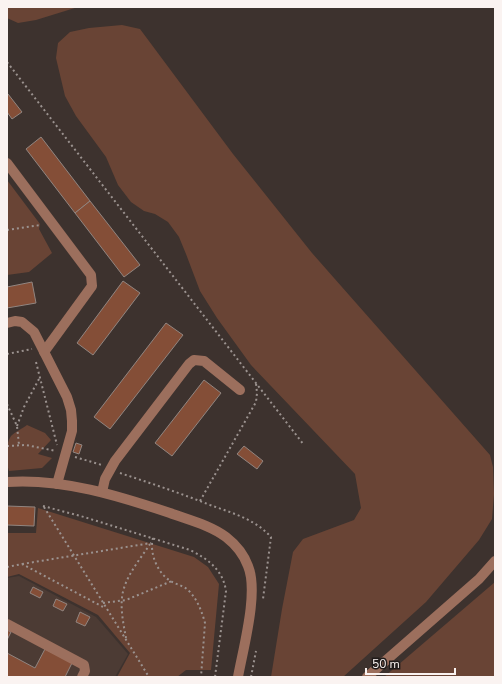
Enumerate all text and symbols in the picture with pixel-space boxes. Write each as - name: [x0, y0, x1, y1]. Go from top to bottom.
- scale bar: [366, 650, 455, 676]
- text: 50 m: [372, 656, 400, 672]

